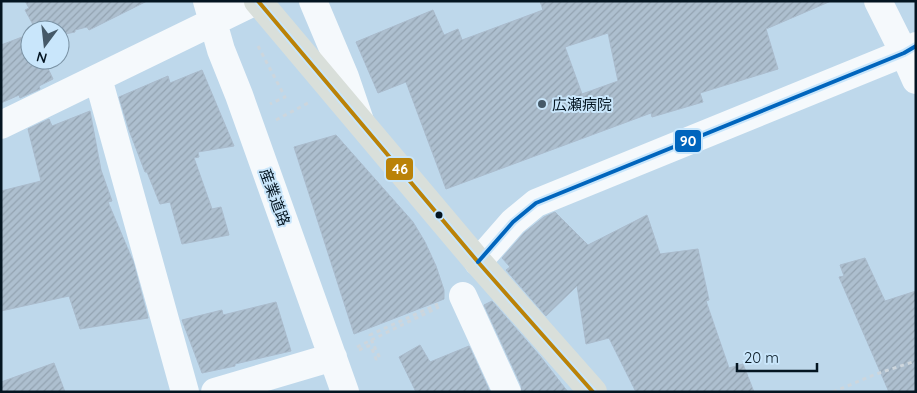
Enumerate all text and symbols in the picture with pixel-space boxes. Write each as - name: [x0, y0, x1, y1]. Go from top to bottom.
- north arrow: [20, 20, 70, 70]
- text: N: [34, 48, 49, 68]
- place label: 広瀬病院: [552, 95, 612, 114]
- marker: 広瀬病院: [536, 98, 548, 110]
- line badge: 90: [674, 129, 702, 153]
- text: 90: [680, 132, 697, 150]
- line badge: 46: [385, 157, 414, 181]
- text: 46: [392, 160, 408, 178]
- street label: 産業道路: [256, 166, 294, 228]
- unlabelled marker: [434, 210, 444, 220]
- scale bar: [737, 340, 817, 372]
- text: 20 m: [744, 348, 779, 367]

